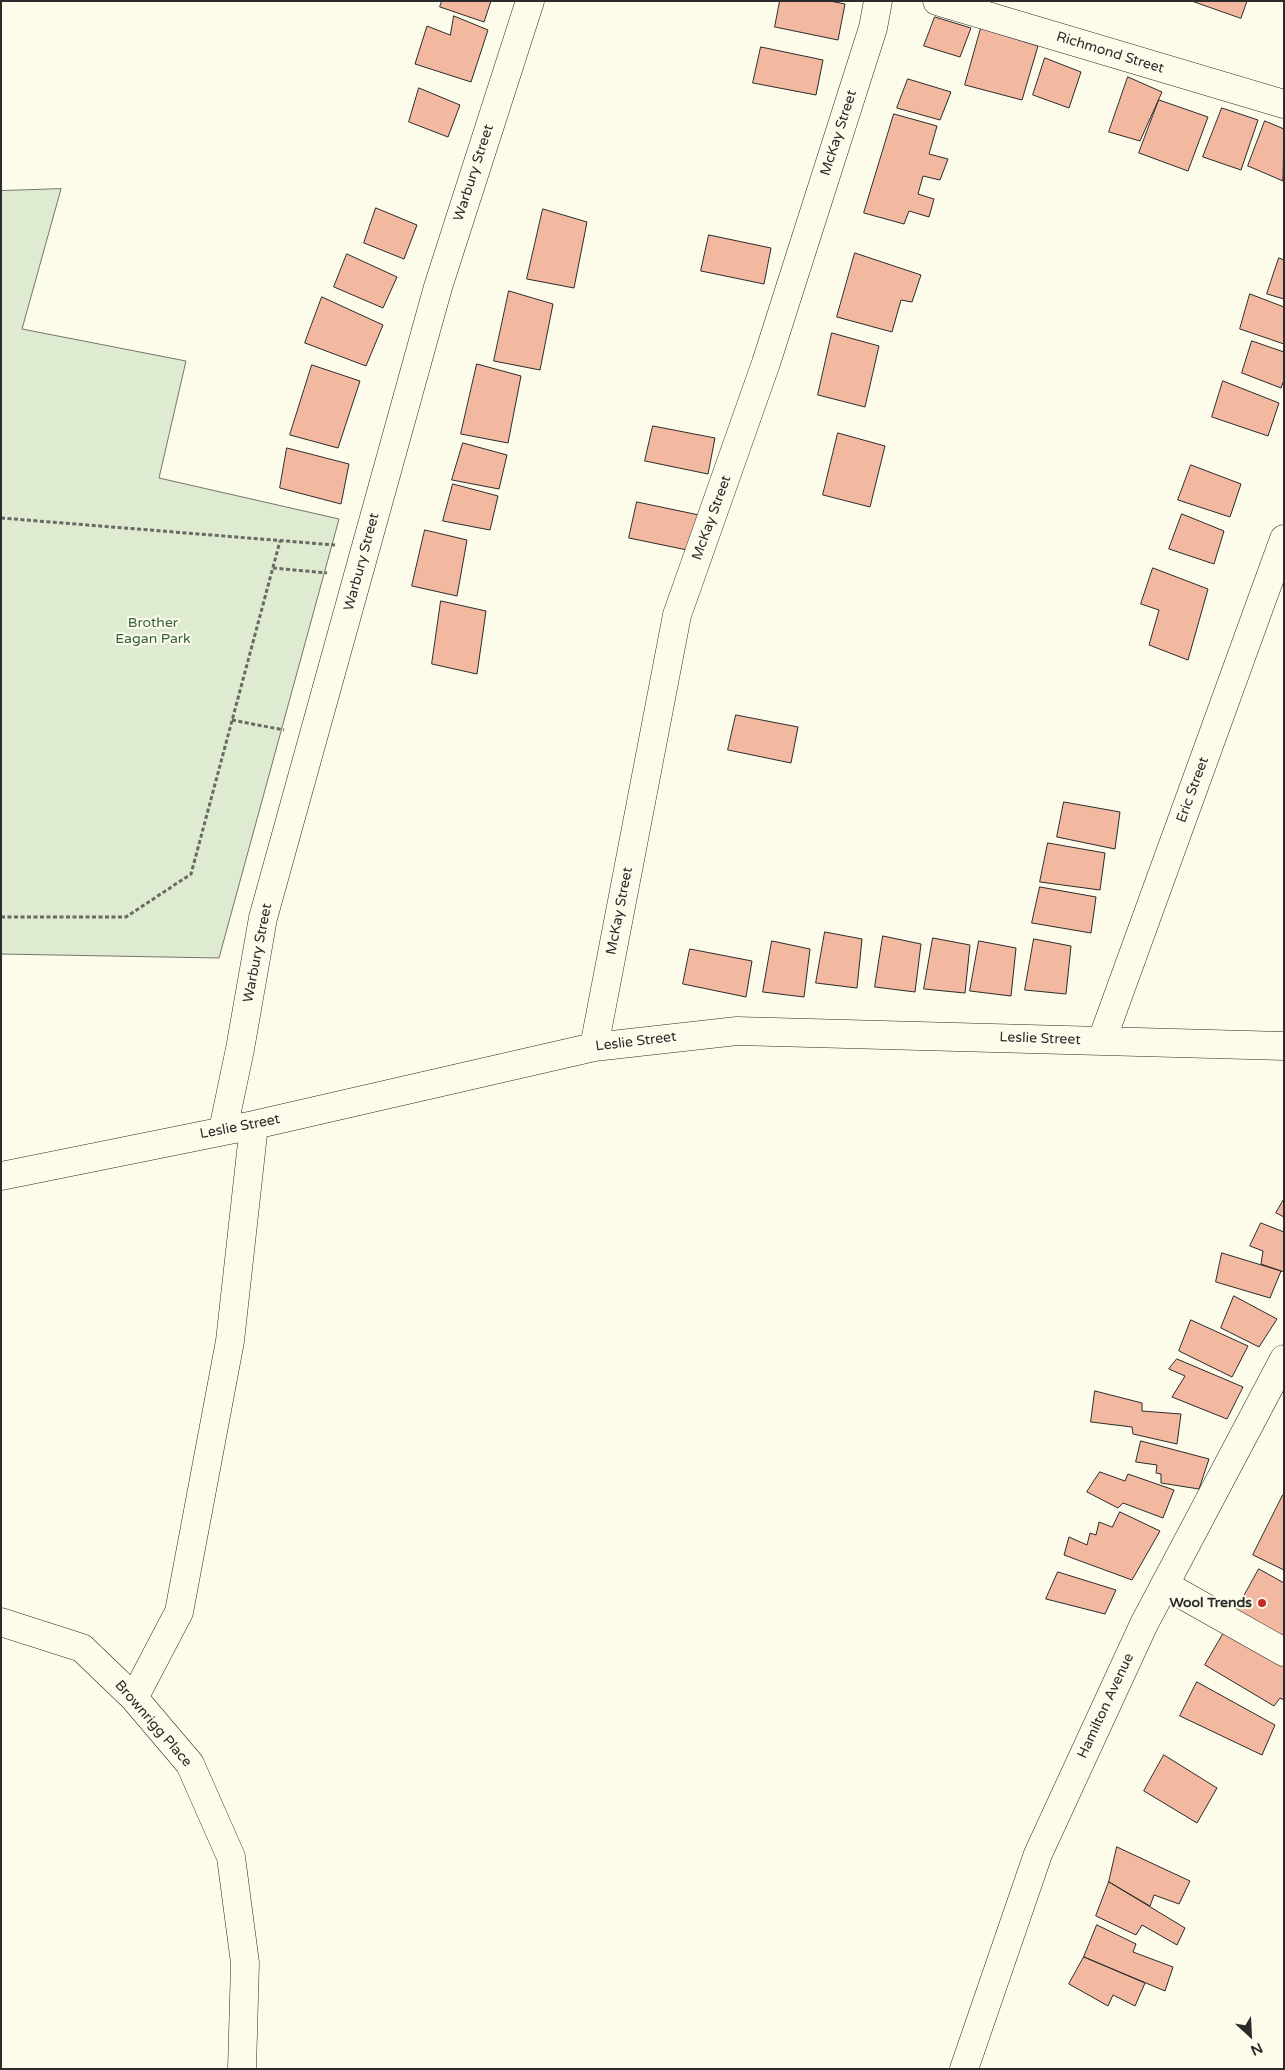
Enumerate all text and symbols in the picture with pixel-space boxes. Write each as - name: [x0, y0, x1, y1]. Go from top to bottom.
- street label: Richmond Street: [1054, 29, 1166, 77]
- street label: McKay Street: [817, 88, 861, 178]
- street label: Warbury Street: [450, 123, 498, 223]
- street label: McKay Street: [689, 473, 735, 563]
- street label: Warbury Street: [341, 511, 383, 613]
- park label: Brother Eagan Park: [115, 615, 191, 648]
- street label: Eric Street: [1173, 755, 1213, 825]
- street label: McKay Street: [603, 866, 637, 956]
- street label: Warbury Street: [240, 902, 276, 1004]
- street label: Leslie Street: [595, 1029, 677, 1055]
- street label: Leslie Street: [999, 1029, 1081, 1049]
- street label: Leslie Street: [199, 1111, 281, 1143]
- place label: Wool Trends: [1169, 1595, 1252, 1611]
- marker: Wool Trends: [1256, 1597, 1268, 1609]
- street label: Hamilton Avenue: [1074, 1651, 1138, 1761]
- street label: Brownrigg Place: [111, 1677, 195, 1771]
- north arrow: [1225, 2010, 1275, 2060]
- text: N: [1248, 2039, 1265, 2059]

